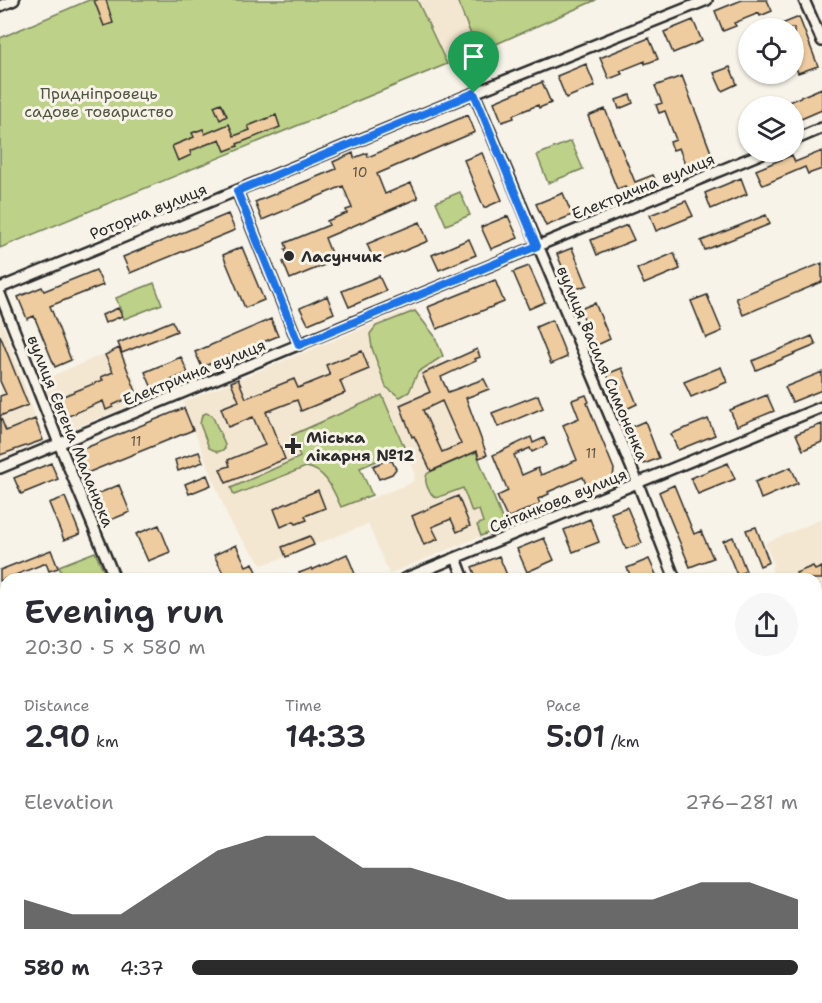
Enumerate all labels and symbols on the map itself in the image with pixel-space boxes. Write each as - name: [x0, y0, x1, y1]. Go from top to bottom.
- pin: [448, 31, 499, 93]
- park label: Придніпровець садове товариство: [24, 83, 174, 122]
- street label: Електрична вулиця: [569, 148, 718, 225]
- house number: 10: [352, 163, 368, 181]
- street label: Роторна вулиця: [86, 178, 210, 245]
- place label: Ласунчик: [301, 246, 382, 267]
- marker: Ласунчик: [282, 249, 296, 263]
- street label: вулиця Василя Симоненка: [552, 263, 653, 464]
- street label: вулиця Євгена Маланюка: [22, 332, 119, 530]
- street label: Електрична вулиця: [120, 334, 269, 411]
- place label: Міська лікарня №12: [306, 427, 414, 466]
- house number: 11: [130, 432, 142, 450]
- marker: Міська лікарня №12: [284, 437, 302, 455]
- house number: 11: [585, 444, 597, 462]
- street label: Світанкова вулиця: [486, 463, 630, 538]

